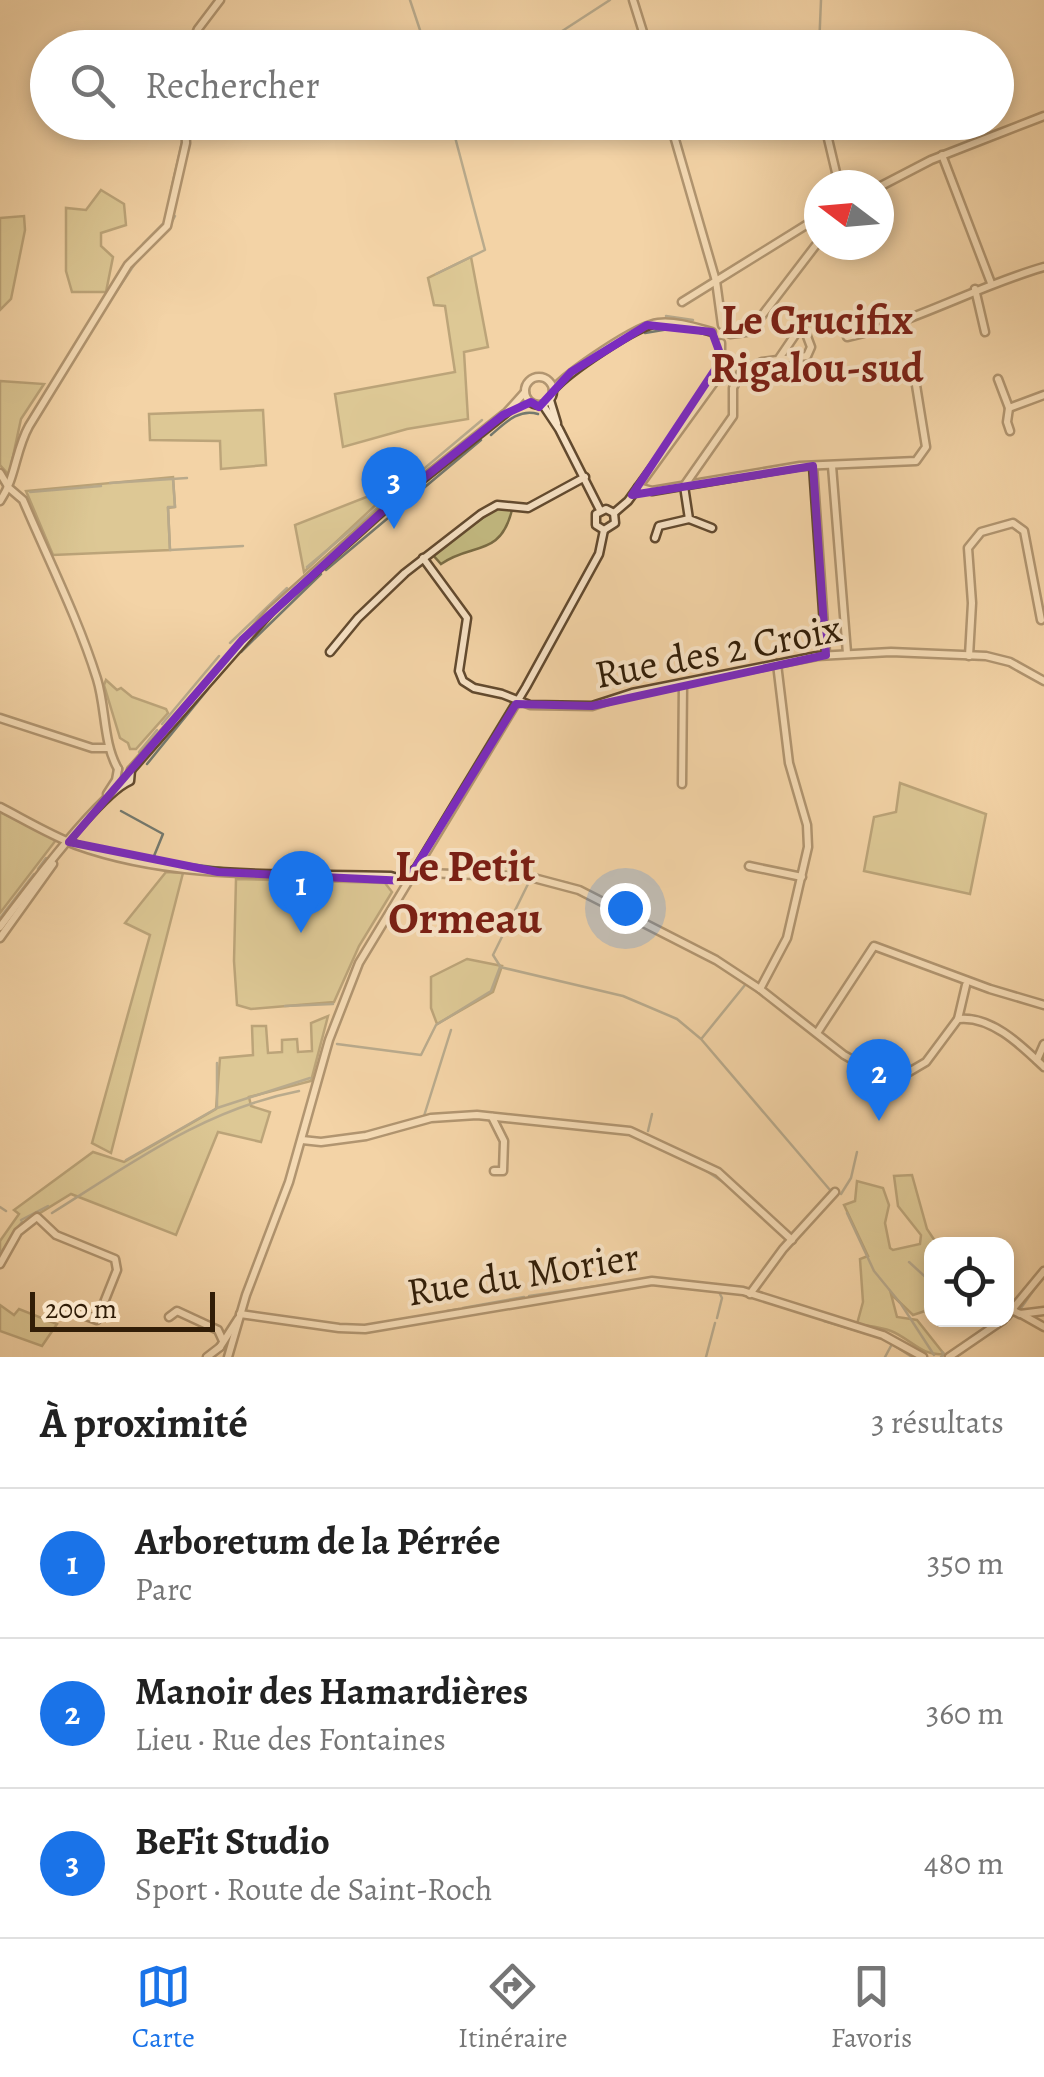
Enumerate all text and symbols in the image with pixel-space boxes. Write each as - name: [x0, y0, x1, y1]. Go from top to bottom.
- search box: [30, 30, 1014, 140]
- icon: search: [65, 58, 120, 113]
- text: Rechercher: [145, 59, 320, 111]
- north arrow: [804, 170, 894, 260]
- district label: Le Crucifix Rigalou-sud: [710, 291, 924, 396]
- pin: 3: [362, 446, 426, 529]
- street label: Rue des 2 Croix: [590, 600, 846, 702]
- district label: Le Petit Ormeau: [388, 835, 542, 949]
- pin: 1: [268, 850, 334, 933]
- your location: [600, 883, 651, 934]
- pin: 2: [846, 1038, 912, 1121]
- street label: Rue du Morier: [403, 1228, 643, 1320]
- map controls: [924, 1237, 1014, 1327]
- button: locate: [924, 1237, 1014, 1327]
- scale bar: [30, 1287, 215, 1332]
- text: 200 m: [45, 1290, 117, 1328]
- text: À proximité: [40, 1394, 248, 1451]
- text: 3 résultats: [871, 1400, 1004, 1444]
- text: Arboretum de la Pérrée: [135, 1515, 501, 1567]
- text: 1: [67, 1541, 78, 1585]
- text: 350 m: [927, 1541, 1004, 1585]
- text: Parc: [135, 1567, 192, 1611]
- text: Manoir des Hamardières: [135, 1665, 528, 1717]
- text: 2: [65, 1691, 80, 1735]
- text: 360 m: [926, 1691, 1004, 1735]
- text: Lieu · Rue des Fontaines: [135, 1717, 446, 1761]
- text: BeFit Studio: [135, 1815, 330, 1867]
- text: 3: [66, 1841, 79, 1885]
- text: 480 m: [924, 1841, 1004, 1885]
- text: Sport · Route de Saint-Roch: [135, 1867, 492, 1911]
- tab: Carte: [132, 1959, 195, 2057]
- tab: Itinéraire: [458, 1959, 568, 2057]
- tab: Favoris: [831, 1959, 912, 2057]

